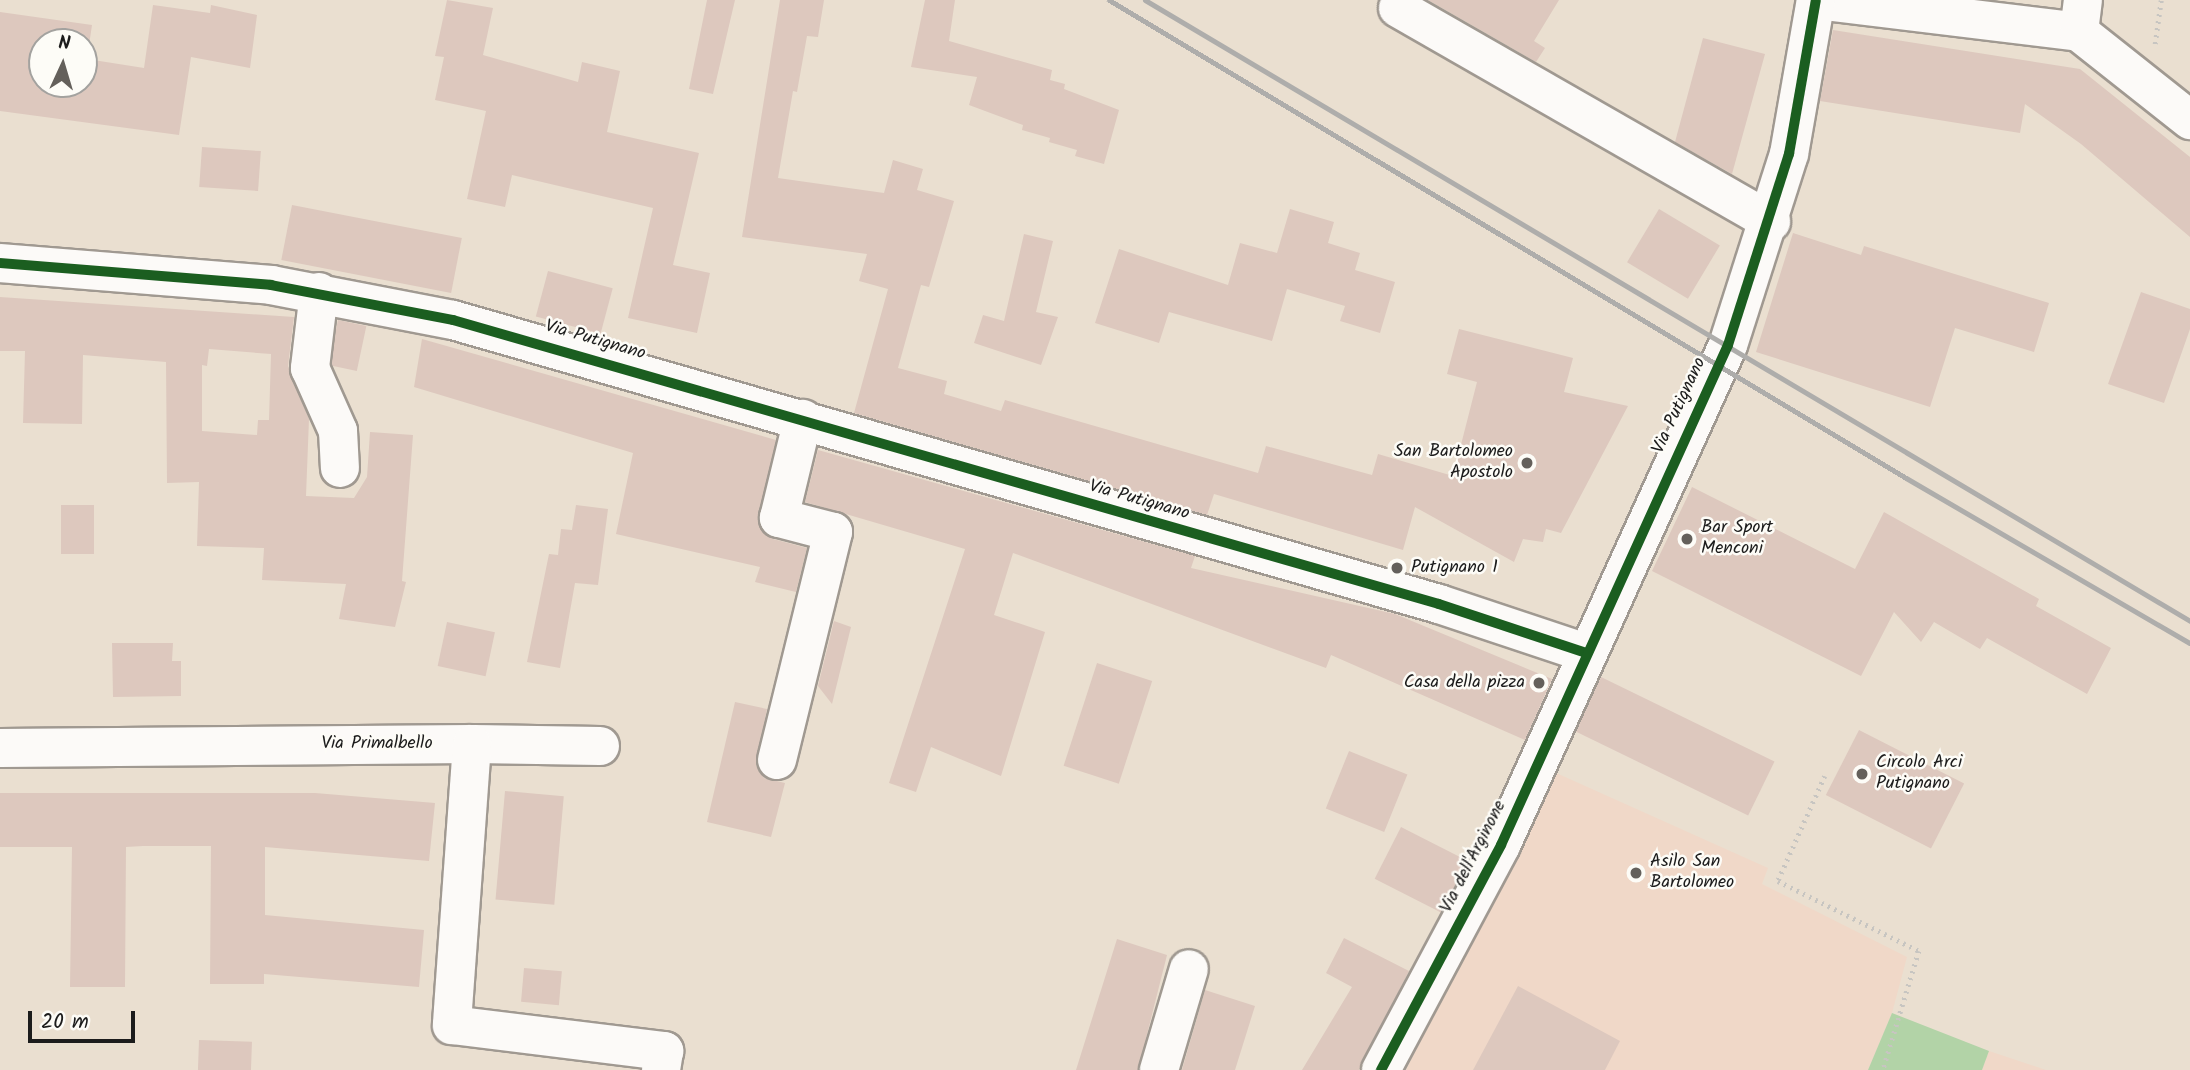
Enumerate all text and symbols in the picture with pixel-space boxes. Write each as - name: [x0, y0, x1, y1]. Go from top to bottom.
- north arrow: [28, 28, 98, 98]
- text: N: [57, 29, 71, 59]
- street label: Via Putignano: [542, 316, 648, 366]
- street label: Via Putignano: [1648, 355, 1712, 457]
- place label: San Bartolomeo Apostolo: [1394, 442, 1513, 484]
- marker: San Bartolomeo Apostolo: [1519, 455, 1535, 471]
- street label: Via Putignano: [1086, 476, 1192, 526]
- place label: Bar Sport Menconi: [1701, 518, 1773, 560]
- marker: Bar Sport Menconi: [1679, 531, 1695, 547]
- place label: Putignano 1: [1411, 557, 1498, 579]
- marker: Putignano 1: [1389, 560, 1405, 576]
- place label: Casa della pizza: [1404, 672, 1525, 694]
- marker: Casa della pizza: [1531, 675, 1547, 691]
- street label: Via Primalbello: [321, 733, 433, 755]
- place label: Circolo Arci Putignano: [1876, 753, 1962, 796]
- marker: Circolo Arci Putignano: [1854, 766, 1870, 782]
- street label: Via dell'Arginone: [1436, 797, 1512, 917]
- place label: Asilo San Bartolomeo: [1650, 852, 1734, 894]
- marker: Asilo San Bartolomeo: [1628, 865, 1644, 881]
- scale bar: [32, 996, 138, 1040]
- text: 20 m: [41, 1006, 89, 1039]

